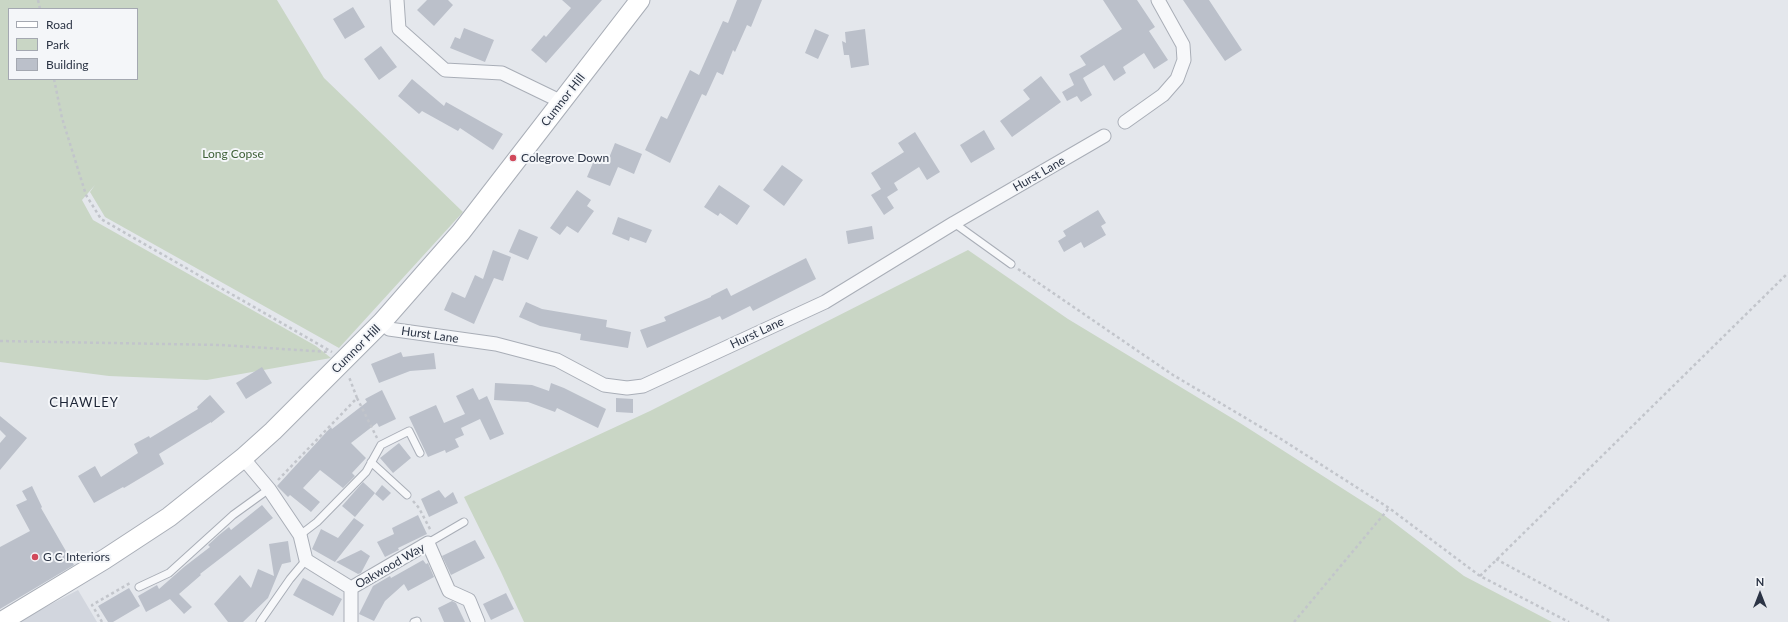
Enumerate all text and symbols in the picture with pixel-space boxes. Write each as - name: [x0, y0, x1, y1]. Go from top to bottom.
- legend: [8, 8, 138, 80]
- text: Road: [46, 17, 73, 32]
- text: Park: [46, 37, 69, 52]
- text: Building: [46, 57, 89, 72]
- street label: Cumnor Hill: [538, 71, 588, 129]
- park label: Long Copse: [202, 147, 264, 161]
- place label: Colegrove Down: [521, 151, 609, 165]
- marker: Colegrove Down: [508, 153, 518, 163]
- street label: Hurst Lane: [1010, 153, 1068, 195]
- street label: Hurst Lane: [728, 314, 786, 352]
- street label: Cumnor Hill: [329, 322, 383, 376]
- street label: Hurst Lane: [400, 324, 460, 346]
- district label: CHAWLEY: [49, 395, 119, 411]
- street label: Oakwood Way: [353, 540, 427, 592]
- place label: G C Interiors: [43, 550, 110, 564]
- marker: G C Interiors: [30, 552, 40, 562]
- north arrow: [1740, 574, 1780, 614]
- text: N: [1756, 575, 1764, 588]

